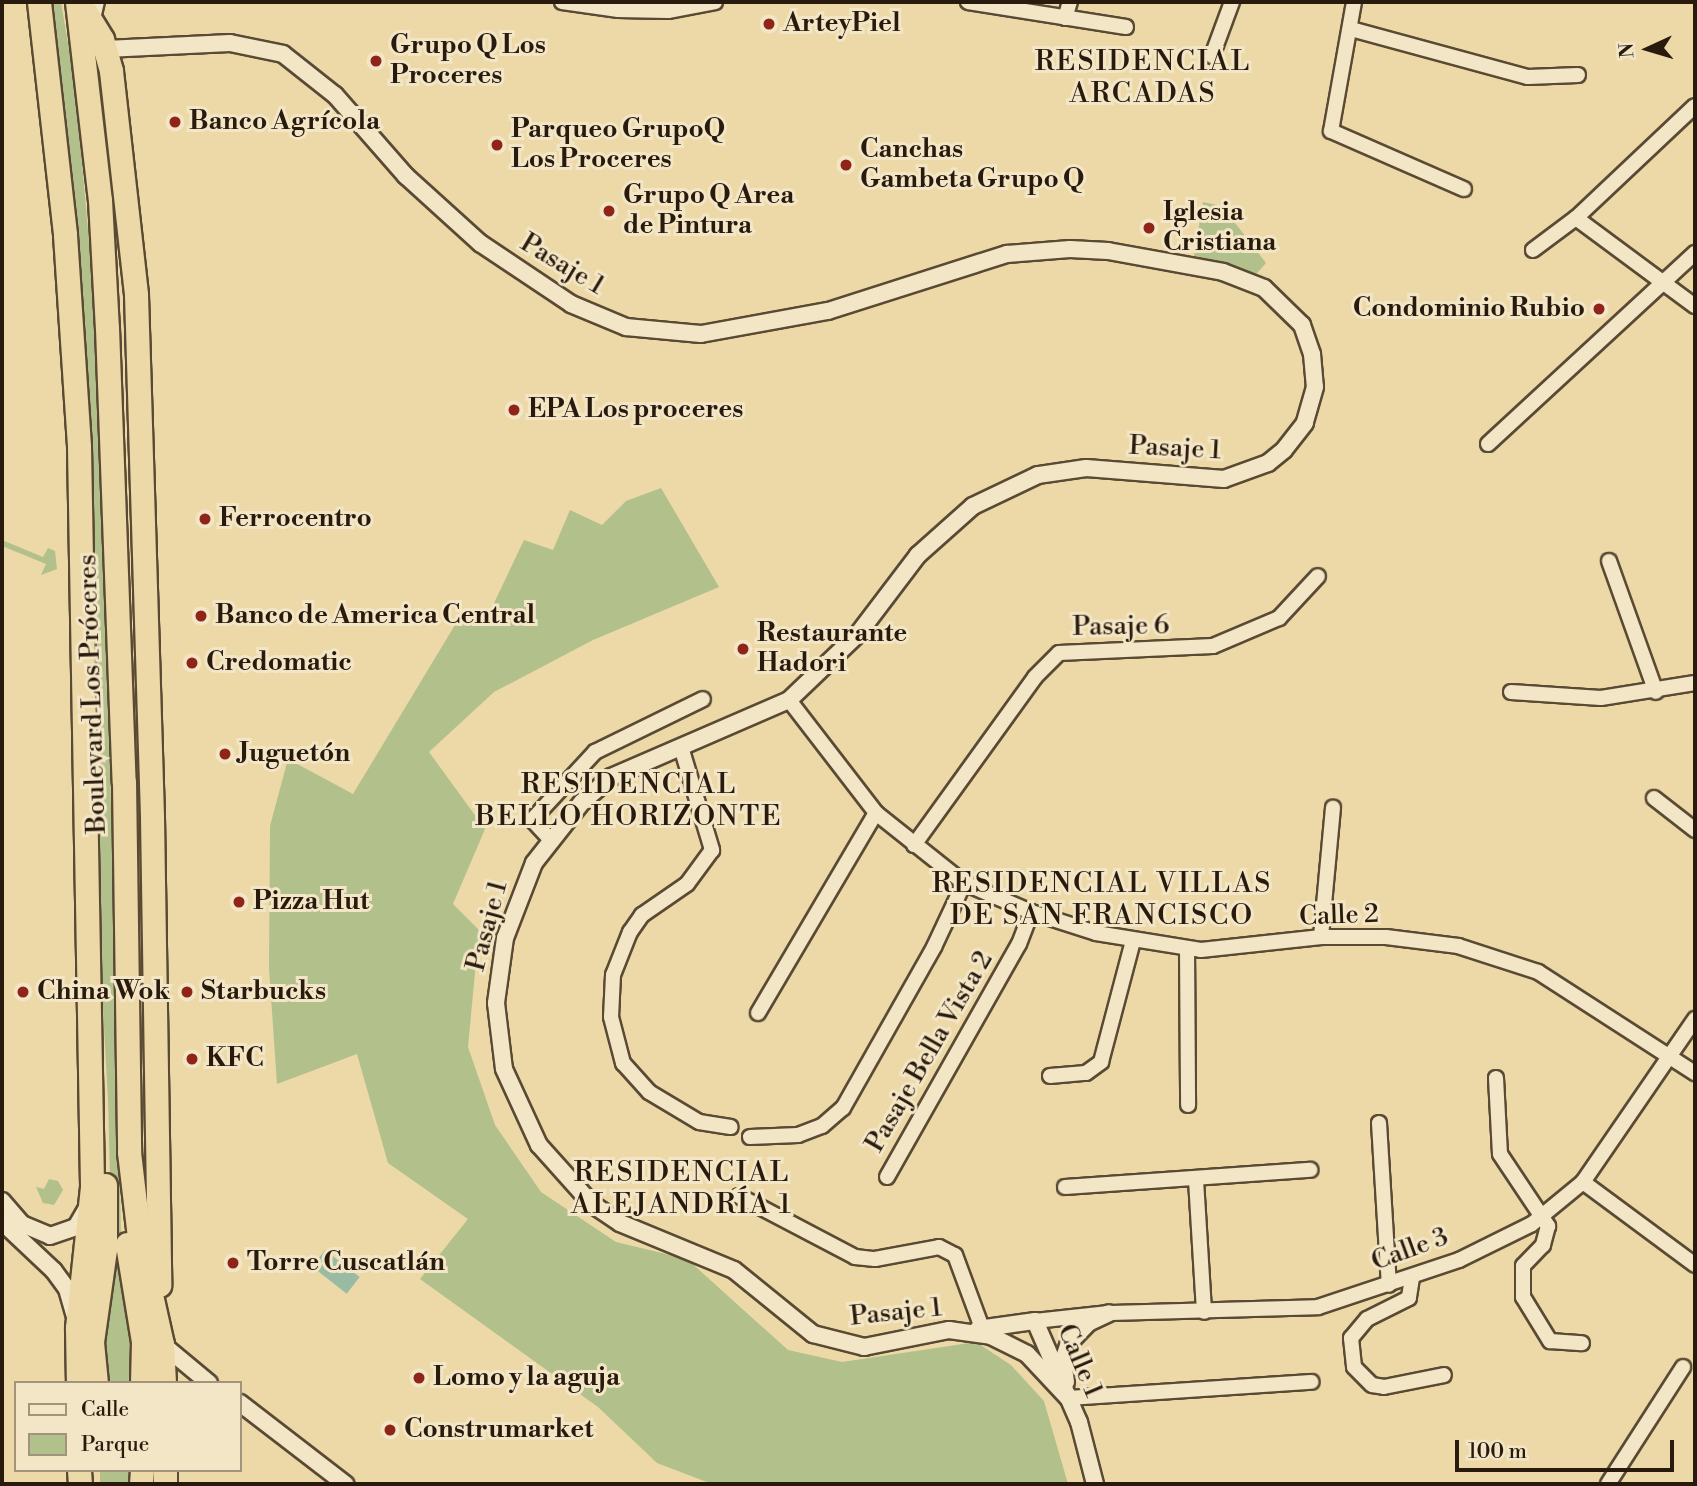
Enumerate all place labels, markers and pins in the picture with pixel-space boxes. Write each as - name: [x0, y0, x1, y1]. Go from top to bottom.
- place label: ArteyPiel: [783, 8, 901, 40]
- marker: ArteyPiel: [761, 16, 777, 32]
- place label: Grupo Q Los Proceres: [390, 30, 546, 92]
- marker: Grupo Q Los Proceres: [368, 53, 384, 69]
- place label: Banco Agrícola: [189, 106, 380, 138]
- marker: Banco Agrícola: [167, 114, 183, 130]
- place label: Parqueo GrupoQ Los Proceres: [511, 114, 725, 176]
- place label: Canchas Gambeta Grupo Q: [860, 134, 1084, 196]
- marker: Parqueo GrupoQ Los Proceres: [489, 137, 505, 153]
- marker: Canchas Gambeta Grupo Q: [838, 157, 854, 173]
- place label: Grupo Q Area de Pintura: [623, 180, 794, 242]
- place label: Iglesia Cristiana: [1163, 197, 1276, 258]
- marker: Grupo Q Area de Pintura: [601, 203, 617, 219]
- marker: Iglesia Cristiana: [1141, 220, 1157, 236]
- place label: Condominio Rubio: [1353, 293, 1585, 325]
- marker: Condominio Rubio: [1591, 301, 1607, 317]
- place label: EPA Los proceres: [528, 394, 743, 426]
- marker: EPA Los proceres: [506, 402, 522, 418]
- place label: Ferrocentro: [219, 503, 372, 535]
- marker: Ferrocentro: [197, 511, 213, 527]
- place label: Banco de America Central: [215, 600, 535, 632]
- marker: Banco de America Central: [193, 608, 209, 624]
- place label: Restaurante Hadori: [757, 618, 907, 680]
- marker: Restaurante Hadori: [735, 641, 751, 657]
- place label: Credomatic: [206, 647, 352, 679]
- marker: Credomatic: [184, 655, 200, 671]
- place label: Juguetón: [239, 738, 350, 770]
- marker: Juguetón: [217, 746, 233, 762]
- place label: Pizza Hut: [253, 886, 369, 918]
- marker: Pizza Hut: [231, 894, 247, 910]
- place label: China Wok: [37, 976, 170, 1008]
- place label: Starbucks: [201, 976, 326, 1008]
- marker: China Wok: [15, 984, 31, 1000]
- marker: Starbucks: [179, 984, 195, 1000]
- place label: KFC: [206, 1043, 264, 1075]
- marker: KFC: [184, 1051, 200, 1067]
- place label: Torre Cuscatlán: [247, 1247, 445, 1279]
- marker: Torre Cuscatlán: [225, 1255, 241, 1271]
- place label: Lomo y la aguja: [433, 1362, 620, 1394]
- marker: Lomo y la aguja: [411, 1370, 427, 1386]
- place label: Construmarket: [404, 1414, 593, 1446]
- marker: Construmarket: [382, 1422, 398, 1438]

